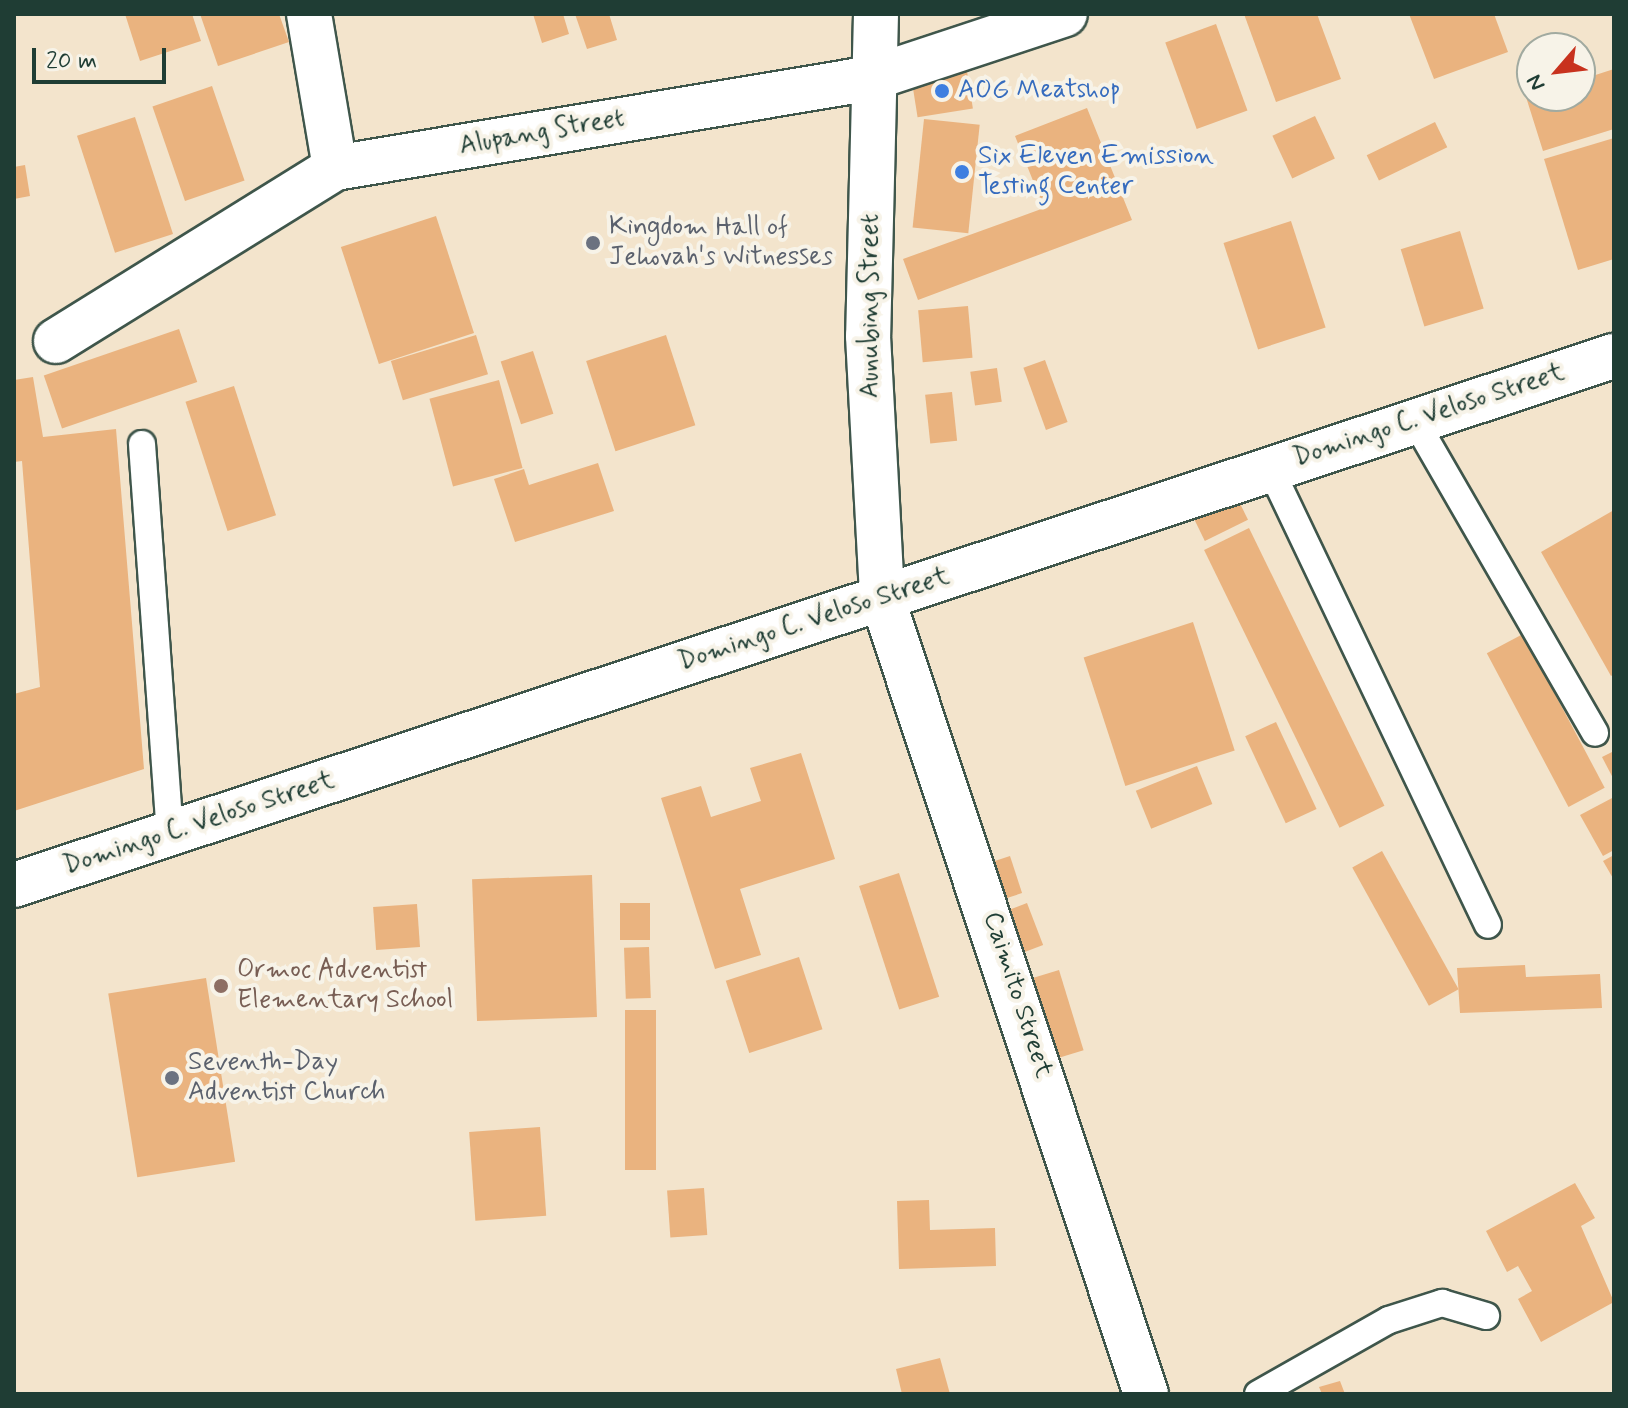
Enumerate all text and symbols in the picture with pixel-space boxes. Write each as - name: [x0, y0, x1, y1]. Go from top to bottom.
- scale bar: [36, 32, 170, 82]
- north arrow: [1516, 32, 1596, 112]
- text: 20 m: [46, 46, 97, 77]
- text: N: [1521, 69, 1552, 95]
- place label: AOG Meatshop: [958, 75, 1116, 107]
- marker: AOG Meatshop: [933, 82, 951, 100]
- street label: Alupang Street: [455, 103, 629, 163]
- place label: Six Eleven Emission Testing Center: [978, 141, 1199, 202]
- marker: Six Eleven Emission Testing Center: [953, 163, 971, 181]
- place label: Kingdom Hall of Jehovah's Witnesses: [609, 212, 840, 274]
- street label: Aunubing Street: [855, 212, 887, 400]
- marker: Kingdom Hall of Jehovah's Witnesses: [584, 234, 602, 252]
- street label: Domingo C. Veloso Street: [1288, 357, 1570, 475]
- street label: Domingo C. Veloso Street: [673, 561, 955, 679]
- street label: Domingo C. Veloso Street: [58, 765, 340, 883]
- street label: Caimito Street: [975, 908, 1059, 1082]
- place label: Ormoc Adventist Elementary School: [237, 955, 453, 1016]
- marker: Ormoc Adventist Elementary School: [212, 977, 230, 995]
- place label: Seventh-Day Adventist Church: [188, 1047, 385, 1108]
- marker: Seventh-Day Adventist Church: [163, 1069, 181, 1087]

